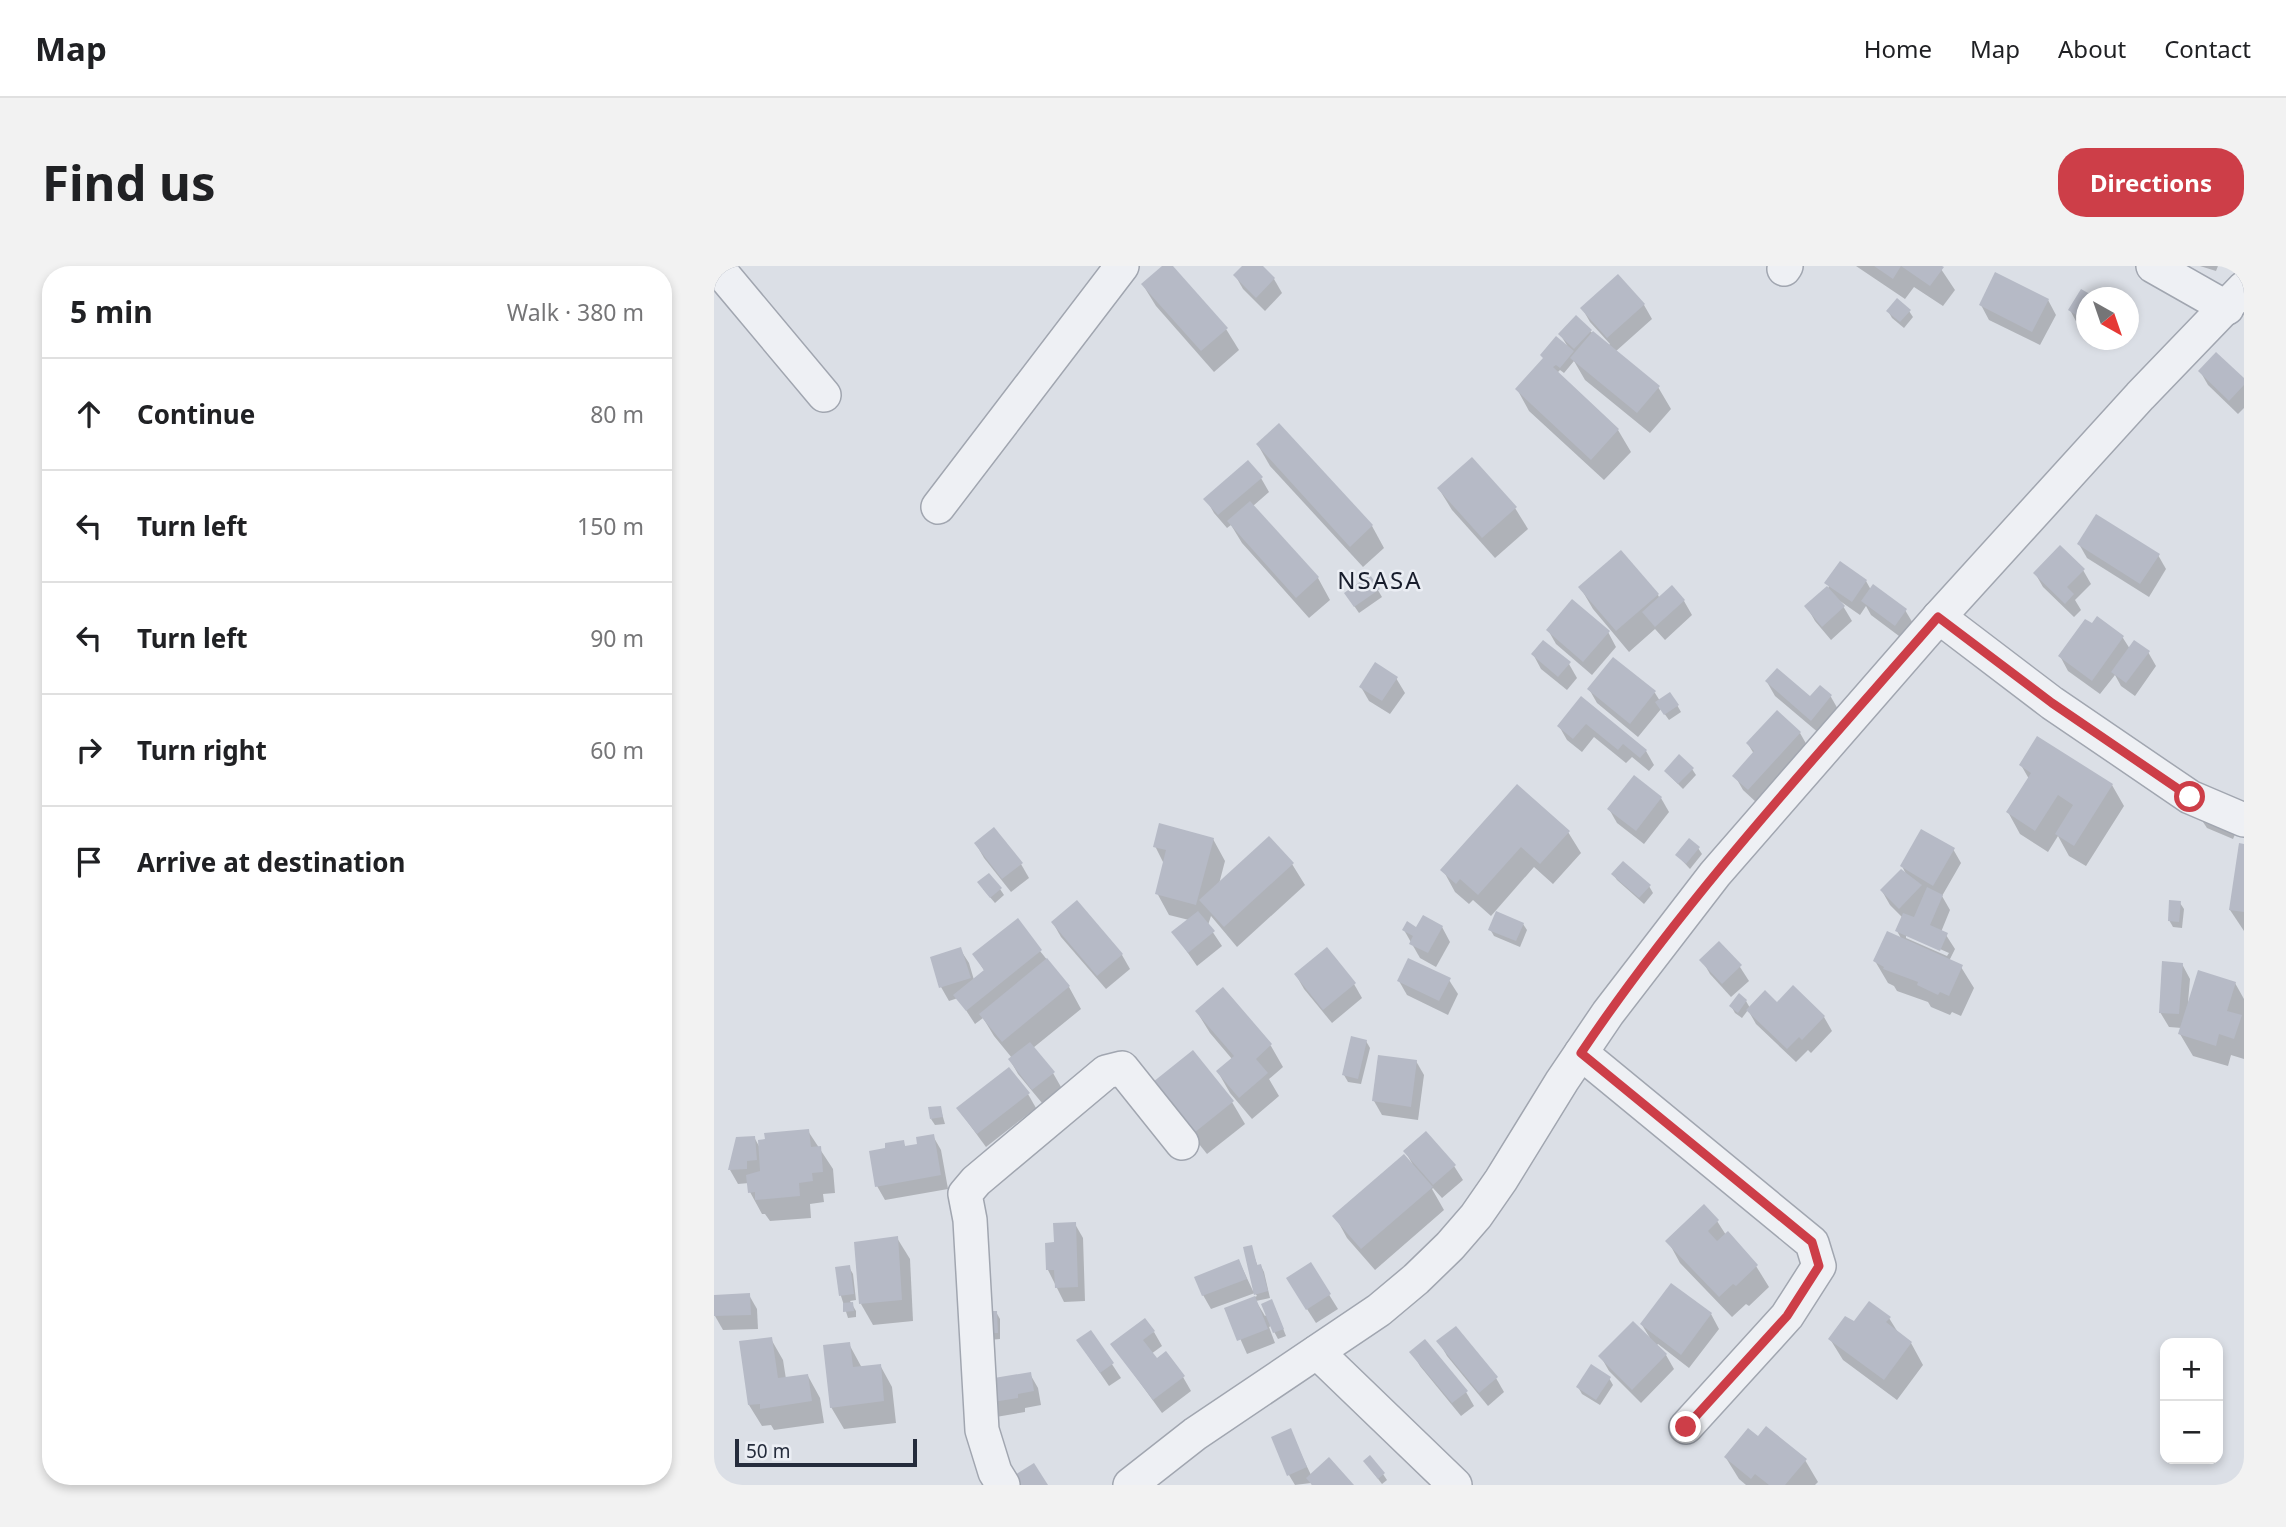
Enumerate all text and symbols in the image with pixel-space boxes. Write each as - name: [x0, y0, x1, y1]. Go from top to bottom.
- text: Map: [35, 26, 107, 71]
- text: Home: [1864, 32, 1932, 65]
- text: Map: [1970, 32, 2020, 65]
- text: About: [2058, 32, 2126, 65]
- text: Contact: [2164, 32, 2251, 65]
- button: Directions: [2058, 148, 2244, 217]
- text: Find us: [42, 149, 216, 215]
- north arrow: [2076, 287, 2139, 350]
- text: 5 min: [70, 291, 153, 332]
- text: Walk · 380 m: [507, 296, 644, 328]
- icon: ahead: [70, 395, 108, 433]
- text: Continue: [137, 396, 255, 432]
- text: 80 m: [590, 398, 644, 430]
- icon: left: [70, 507, 108, 545]
- text: Turn left: [137, 508, 248, 544]
- text: 150 m: [577, 510, 644, 542]
- district label: NSASA: [1337, 563, 1423, 596]
- icon: left: [70, 619, 108, 657]
- text: Turn left: [137, 620, 248, 656]
- text: 90 m: [590, 622, 644, 654]
- icon: right: [70, 731, 108, 769]
- text: Turn right: [137, 732, 267, 768]
- text: 60 m: [590, 734, 644, 766]
- route start: [2174, 781, 2205, 812]
- icon: arrive: [70, 843, 108, 881]
- text: Arrive at destination: [137, 844, 406, 880]
- map controls: [2160, 1338, 2223, 1464]
- button: +: [2160, 1338, 2223, 1401]
- button: −: [2160, 1401, 2223, 1464]
- route end: [1670, 1411, 1701, 1442]
- scale bar: [735, 1436, 917, 1468]
- text: 50 m: [746, 1438, 790, 1464]

